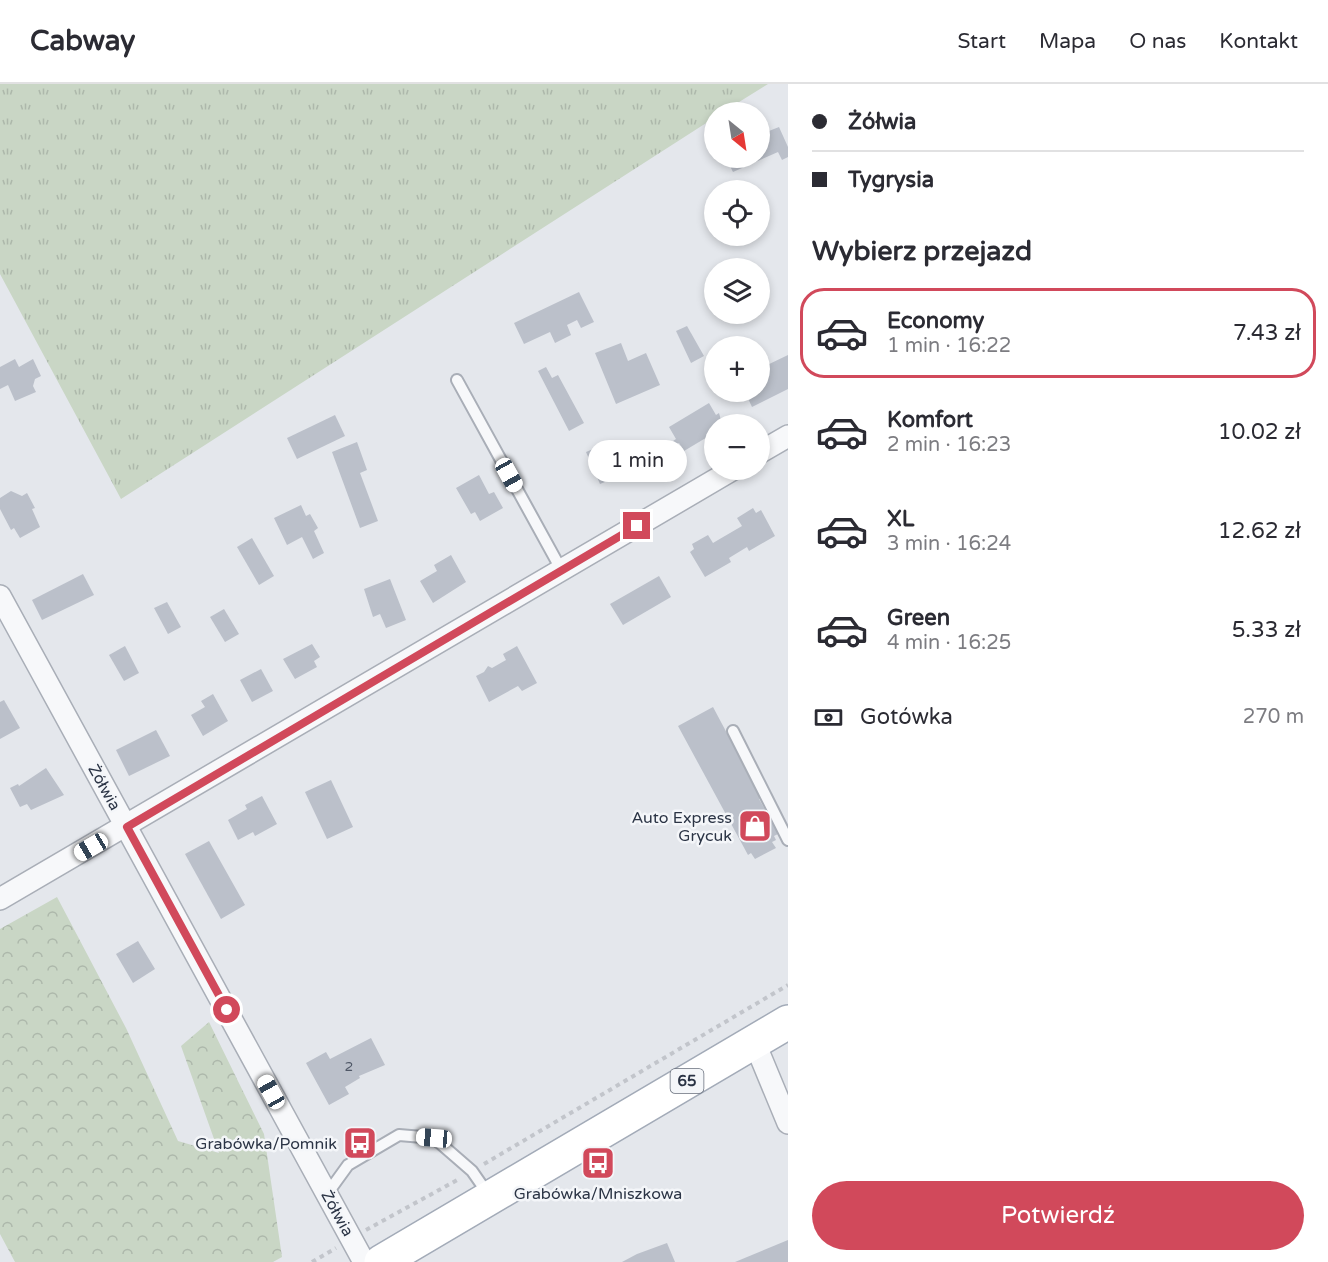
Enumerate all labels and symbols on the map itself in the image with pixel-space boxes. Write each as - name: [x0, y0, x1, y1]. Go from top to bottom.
- north arrow: [704, 102, 770, 168]
- callout: 1 min: [588, 439, 686, 481]
- car: [492, 455, 526, 495]
- route end: [623, 512, 650, 539]
- street label: Żółwia: [83, 761, 125, 814]
- place label: Auto Express Grycuk: [631, 808, 732, 846]
- shop icon: Auto Express Grycuk: [737, 808, 773, 844]
- car: [71, 830, 111, 864]
- route start: [213, 996, 240, 1023]
- house number: 2: [345, 1058, 353, 1075]
- road number: 65: [670, 1069, 704, 1093]
- car: [254, 1072, 288, 1112]
- bus stop icon: Grabówka/Pomnik: [342, 1125, 378, 1161]
- car: [415, 1127, 453, 1149]
- place label: Grabówka/Pomnik: [195, 1134, 337, 1154]
- bus stop icon: Grabówka/Mniszkowa: [580, 1145, 616, 1181]
- place label: Grabówka/Mniszkowa: [514, 1184, 682, 1204]
- street label: Żółwia: [316, 1187, 358, 1240]

